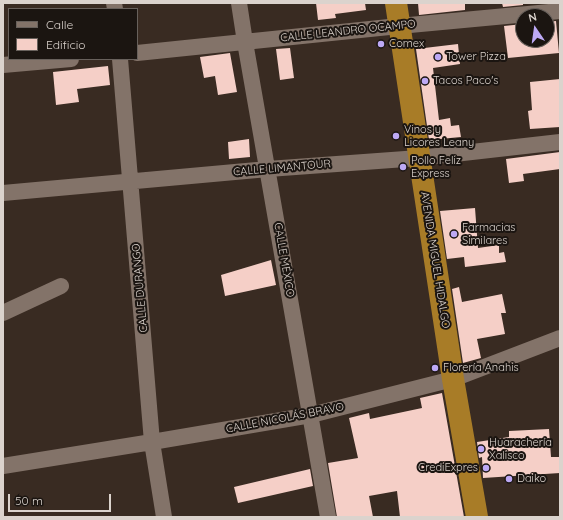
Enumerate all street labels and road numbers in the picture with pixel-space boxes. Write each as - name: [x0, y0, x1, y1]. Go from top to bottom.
- street label: CALLE LEANDRO OCAMPO: [280, 17, 416, 45]
- street label: CALLE LIMANTOUR: [233, 157, 331, 179]
- street label: AVENIDA MIGUEL HIDALGO: [418, 191, 452, 329]
- street label: CALLE MÉXICO: [271, 222, 297, 298]
- street label: CALLE DURANGO: [130, 243, 150, 333]
- street label: CALLE NICOLÁS BRAVO: [225, 400, 345, 436]

